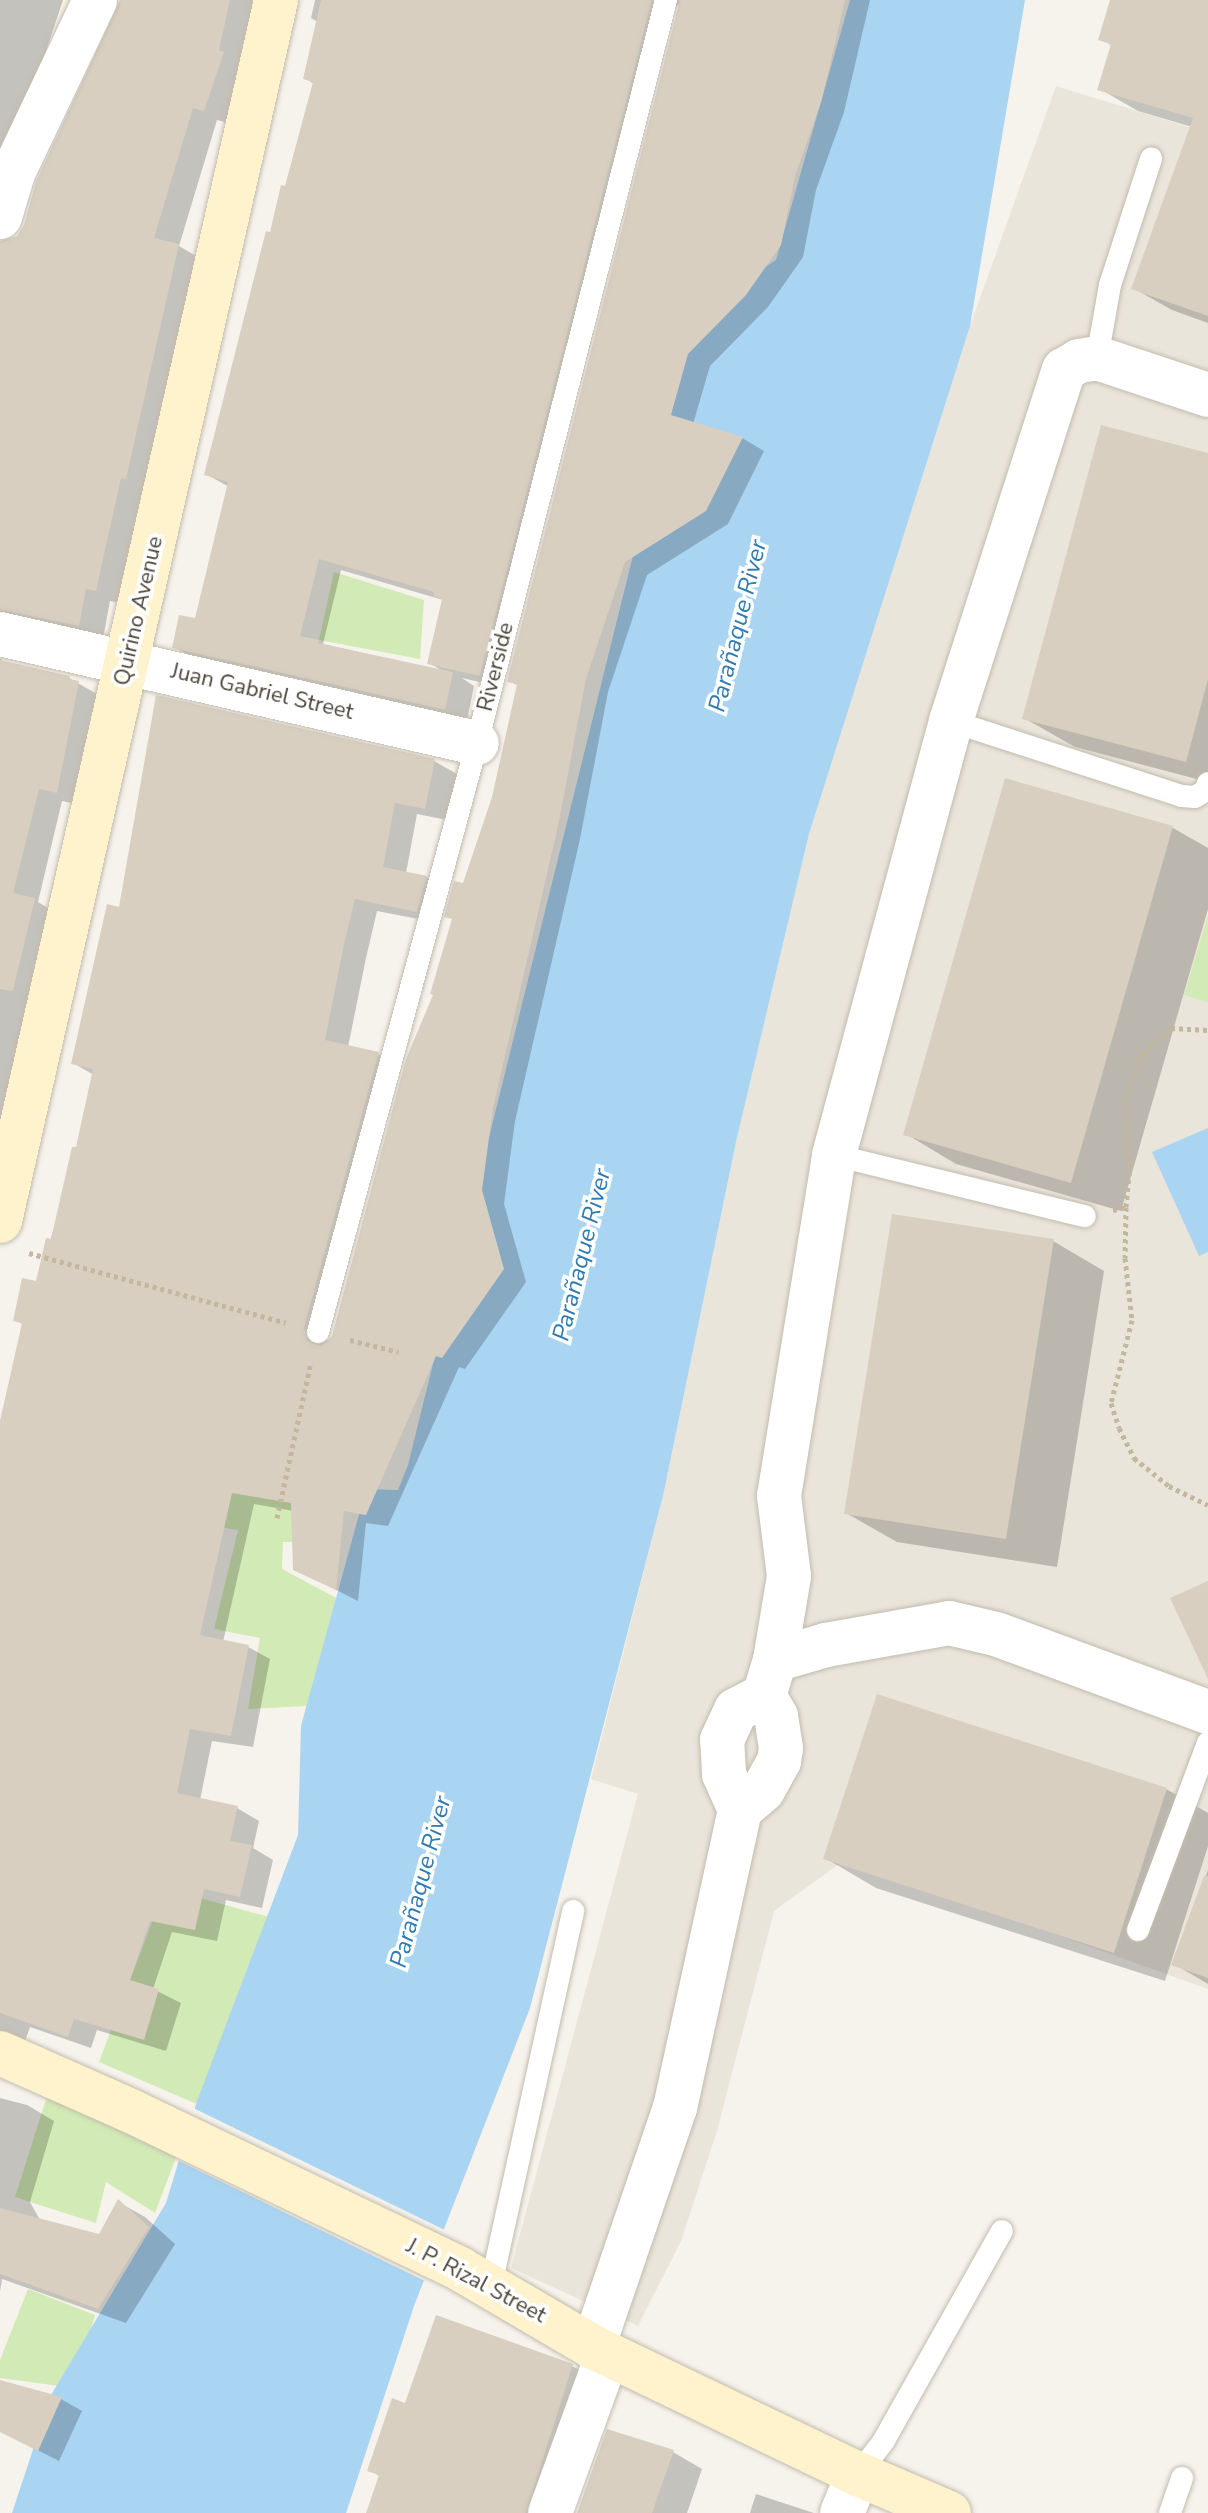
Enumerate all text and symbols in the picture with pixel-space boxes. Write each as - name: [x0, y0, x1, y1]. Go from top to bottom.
- street label: Quirino Avenue: [109, 534, 169, 688]
- water label: Parañaque River: [703, 537, 773, 715]
- street label: Riverside: [472, 620, 520, 714]
- street label: Juan Gabriel Street: [168, 658, 356, 726]
- water label: Parañaque River: [547, 1166, 617, 1344]
- water label: Parañaque River: [384, 1793, 458, 1971]
- street label: J. P. Rizal Street: [402, 2233, 550, 2329]

